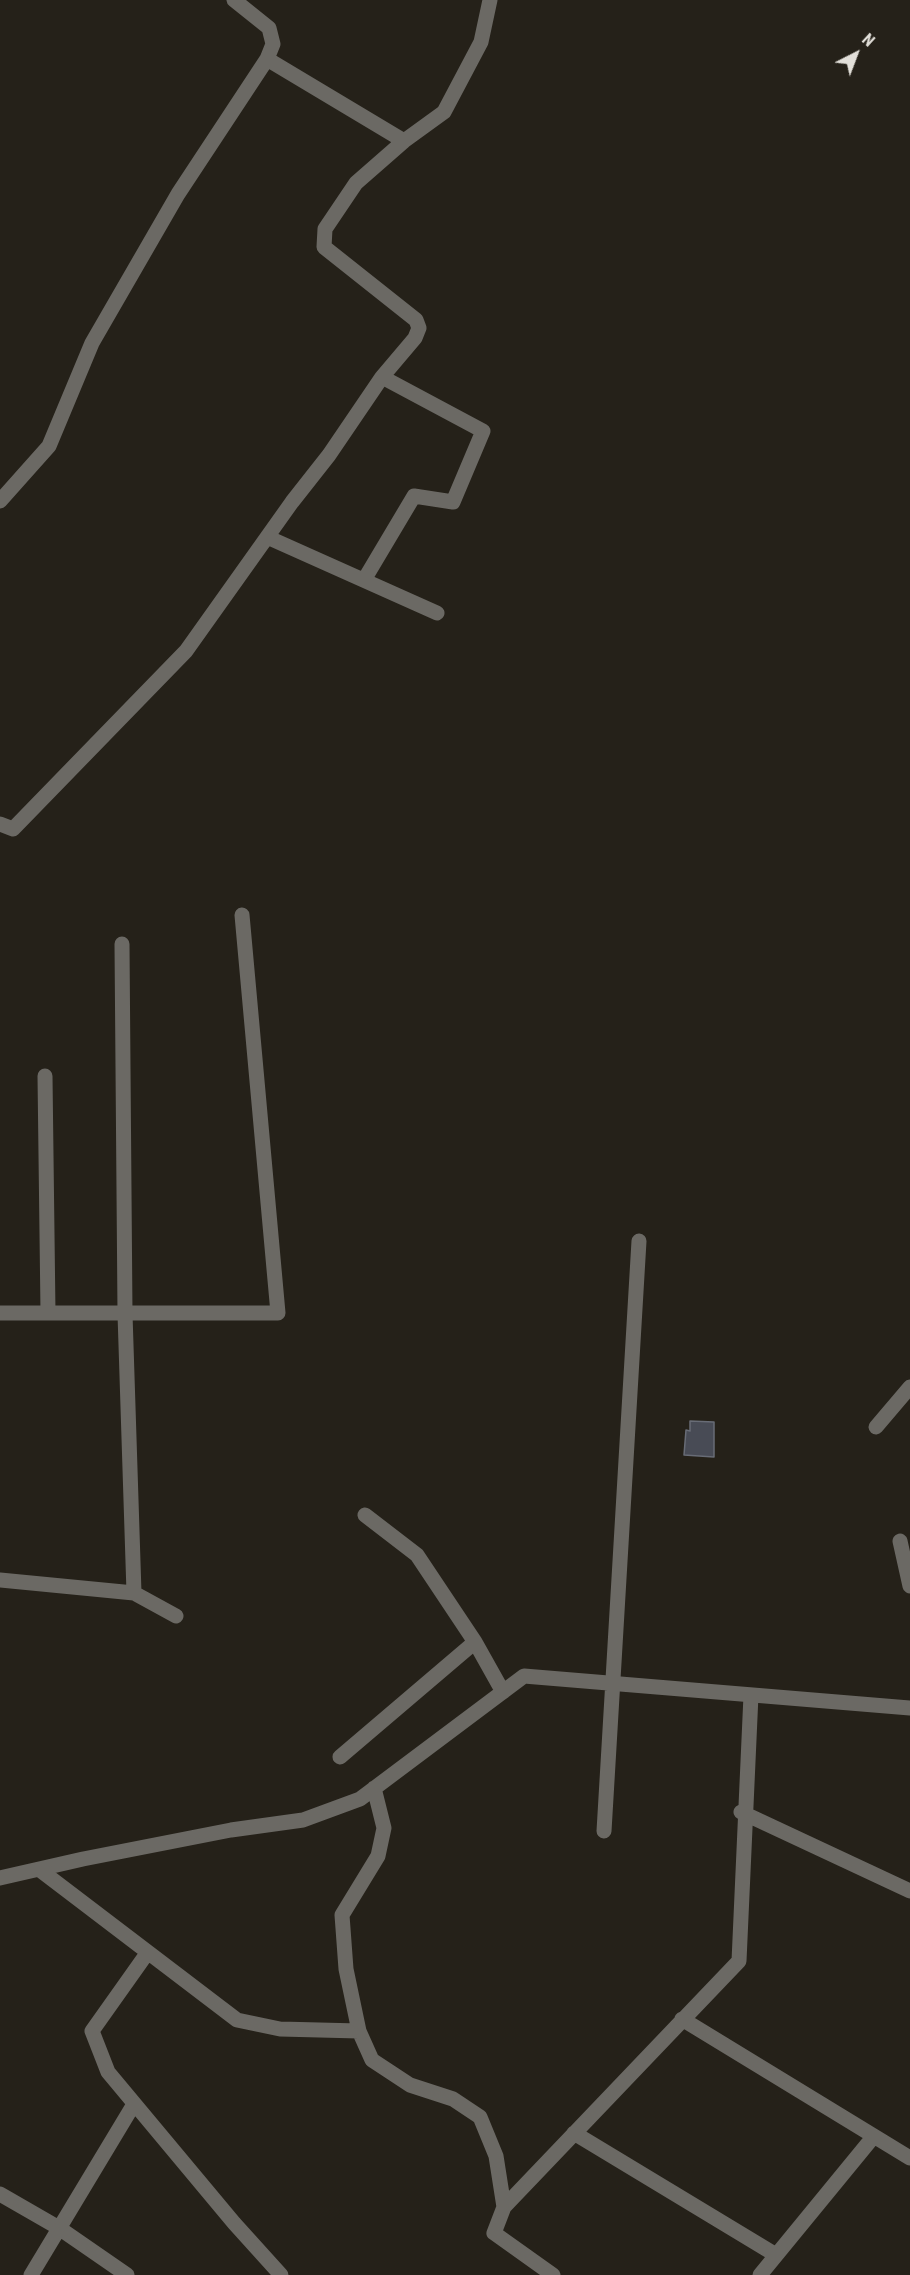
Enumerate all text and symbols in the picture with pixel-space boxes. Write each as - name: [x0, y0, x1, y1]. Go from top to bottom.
- north arrow: [826, 24, 886, 84]
- text: N: [858, 30, 878, 51]

